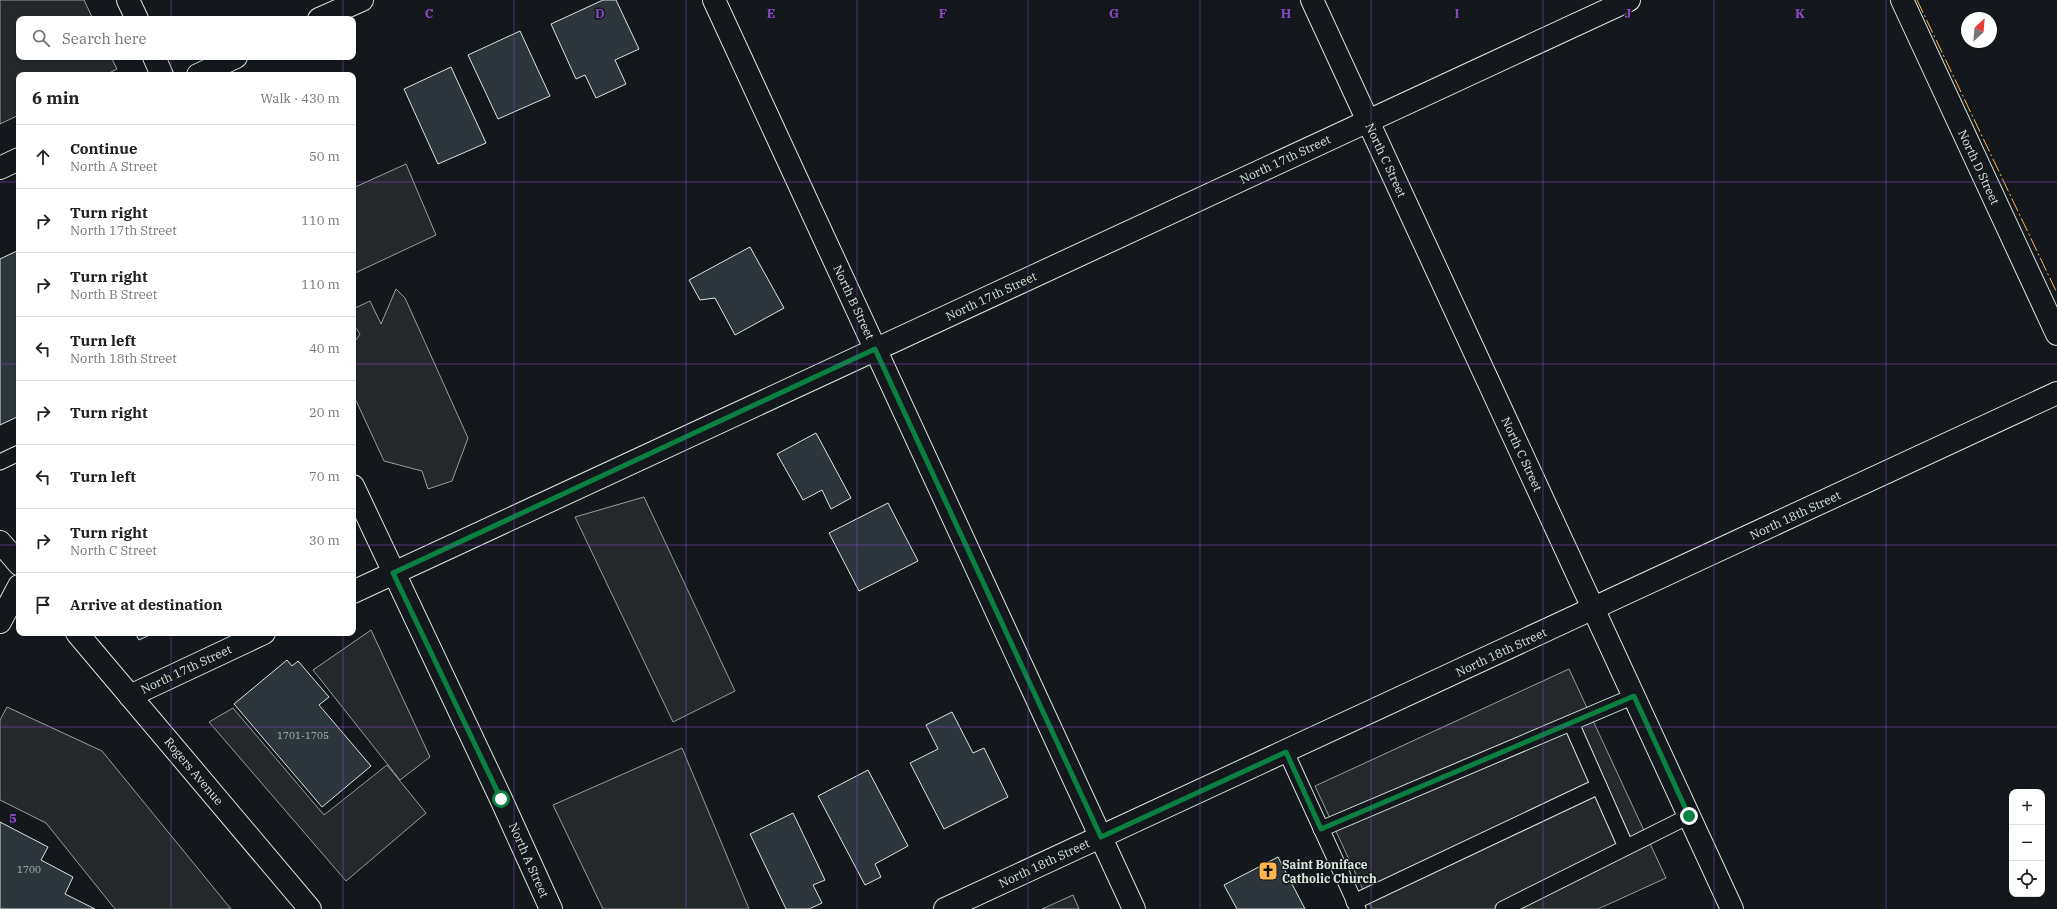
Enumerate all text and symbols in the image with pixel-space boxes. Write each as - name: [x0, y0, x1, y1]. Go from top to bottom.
- text: C: [425, 5, 434, 22]
- text: D: [595, 5, 605, 22]
- text: E: [767, 5, 775, 22]
- text: F: [939, 5, 947, 22]
- text: G: [1109, 5, 1119, 22]
- text: H: [1281, 5, 1292, 22]
- text: I: [1455, 5, 1460, 22]
- text: J: [1625, 5, 1632, 22]
- text: K: [1795, 5, 1805, 22]
- north arrow: [1961, 12, 1997, 48]
- search box: [16, 16, 356, 60]
- icon: search: [30, 27, 52, 49]
- text: Search here: [62, 29, 147, 48]
- text: 6 min: [32, 87, 80, 109]
- text: Walk · 430 m: [261, 90, 340, 107]
- street label: North C Street: [1362, 120, 1410, 200]
- street label: North D Street: [1955, 127, 2003, 207]
- street label: North 17th Street: [1237, 131, 1333, 187]
- text: Continue: [70, 139, 137, 158]
- icon: ahead: [32, 146, 54, 168]
- text: 50 m: [309, 148, 340, 165]
- text: North A Street: [70, 158, 157, 175]
- text: Turn right: [70, 203, 148, 222]
- icon: right: [32, 210, 54, 232]
- text: 110 m: [301, 212, 340, 229]
- text: North 17th Street: [70, 222, 177, 239]
- street label: North B Street: [830, 262, 878, 342]
- text: Turn right: [70, 267, 148, 286]
- street label: North 17th Street: [943, 268, 1039, 324]
- icon: right: [32, 274, 54, 296]
- text: 110 m: [301, 276, 340, 293]
- text: North B Street: [70, 286, 157, 303]
- text: Turn left: [70, 331, 136, 350]
- icon: left: [32, 338, 54, 360]
- text: 40 m: [309, 340, 340, 357]
- text: North 18th Street: [70, 350, 177, 367]
- icon: right: [32, 402, 54, 424]
- text: Turn right: [70, 403, 148, 422]
- text: 20 m: [309, 404, 340, 421]
- street label: North C Street: [1498, 414, 1546, 494]
- icon: left: [32, 466, 54, 488]
- text: Turn left: [70, 467, 136, 486]
- text: 70 m: [309, 468, 340, 485]
- street label: North 18th Street: [1747, 487, 1843, 543]
- text: Turn right: [70, 523, 148, 542]
- icon: right: [32, 530, 54, 552]
- text: 30 m: [309, 532, 340, 549]
- text: North C Street: [70, 542, 157, 559]
- icon: arrive: [32, 594, 54, 616]
- text: Arrive at destination: [70, 595, 222, 614]
- street label: North 18th Street: [1453, 624, 1549, 680]
- street label: North 17th Street: [138, 641, 234, 697]
- house number: 1701-1705: [277, 729, 329, 742]
- street label: Rogers Avenue: [161, 734, 227, 808]
- map controls: [2009, 789, 2045, 897]
- button: +: [2009, 789, 2045, 825]
- route start: [492, 790, 510, 808]
- route end: [1680, 807, 1698, 825]
- text: 5: [9, 810, 17, 827]
- street label: North A Street: [506, 820, 552, 900]
- button: −: [2009, 825, 2045, 861]
- street label: North 18th Street: [996, 835, 1092, 891]
- place label: Saint Boniface Catholic Church: [1282, 857, 1377, 886]
- church icon: Saint Boniface Catholic Church: [1257, 860, 1279, 882]
- button: locate: [2009, 861, 2045, 897]
- house number: 1700: [17, 863, 41, 876]

